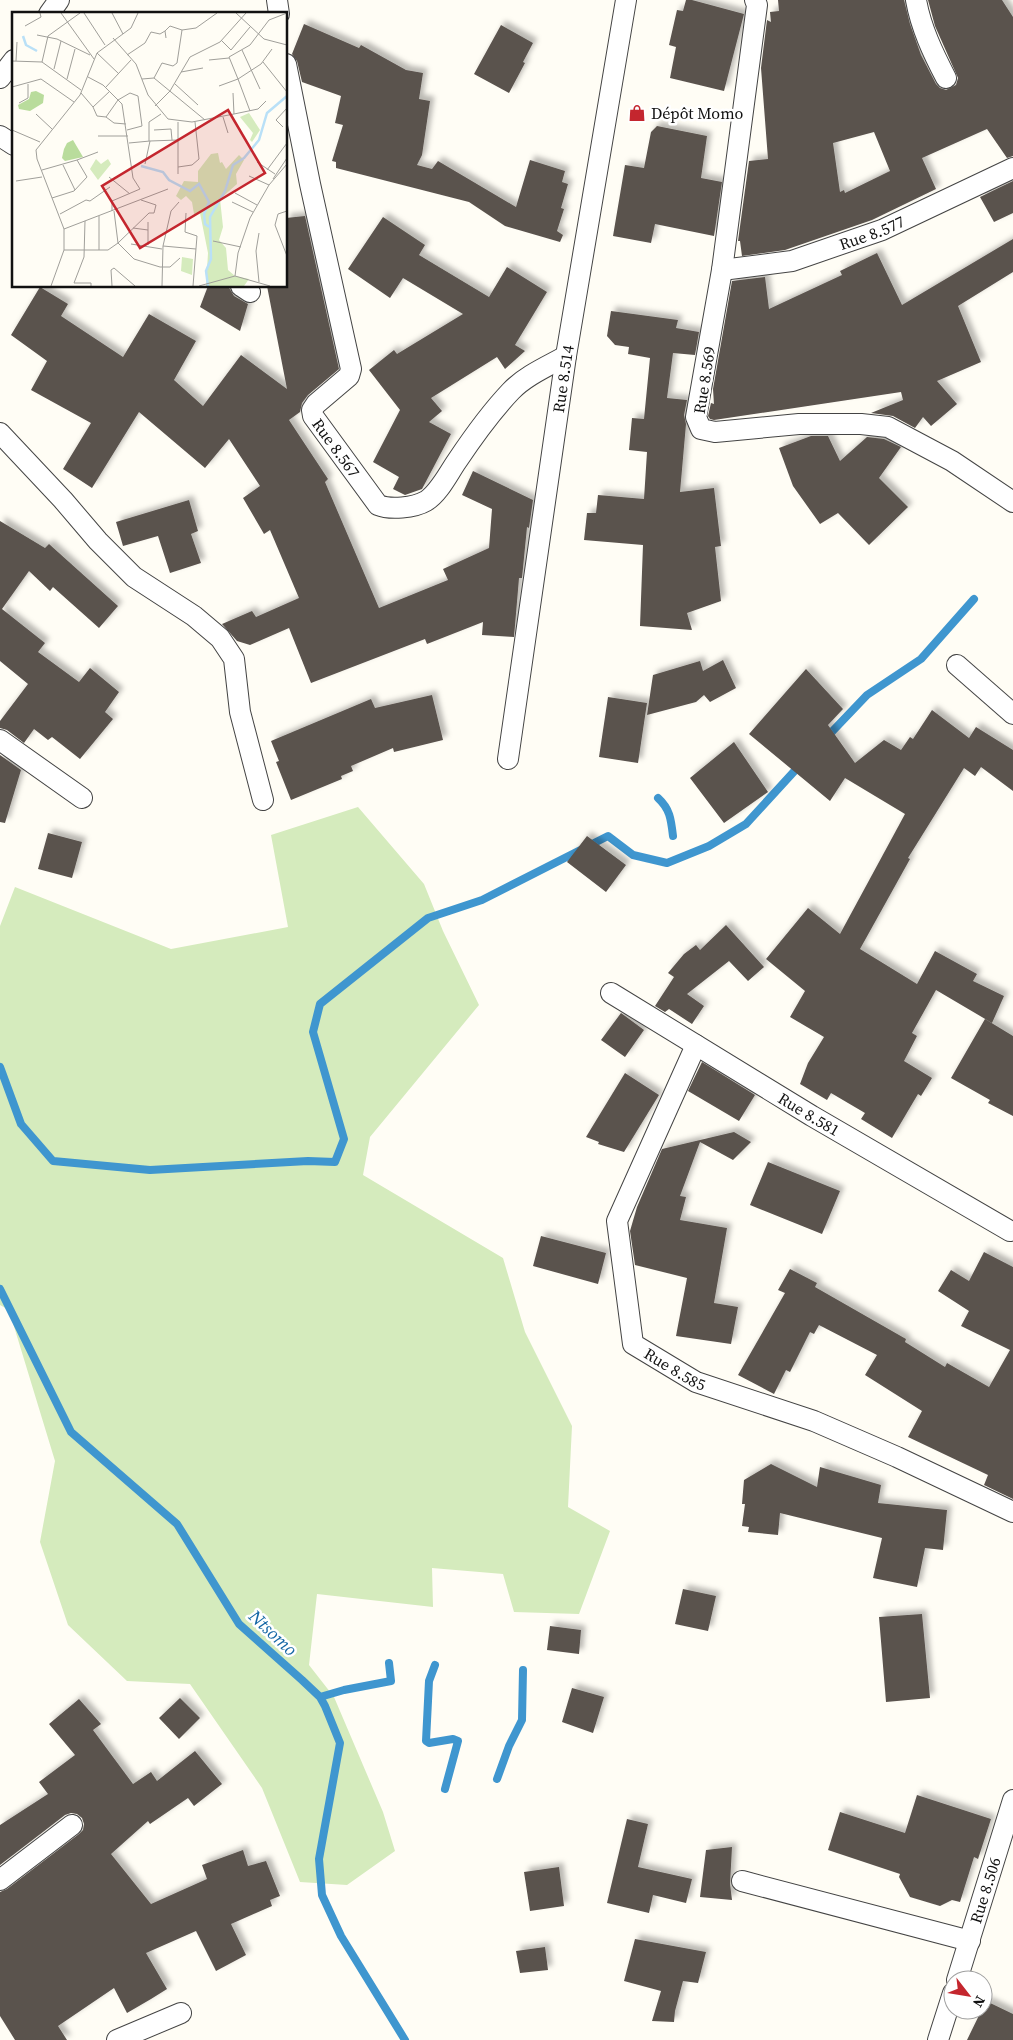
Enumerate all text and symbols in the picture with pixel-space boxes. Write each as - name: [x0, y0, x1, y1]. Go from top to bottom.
- inset map: [12, 12, 288, 288]
- place label: Dépôt Momo: [651, 102, 744, 124]
- shop icon: Dépôt Momo: [627, 103, 647, 123]
- street label: Rue 8.577: [836, 210, 908, 255]
- street label: Rue 8.514: [547, 343, 579, 414]
- street label: Rue 8.569: [688, 345, 720, 415]
- street label: Rue 8.567: [307, 414, 365, 482]
- street label: Rue 8.581: [774, 1087, 844, 1141]
- street label: Rue 8.585: [640, 1342, 709, 1395]
- water label: Ntsomo: [243, 1603, 303, 1662]
- street label: Rue 8.506: [964, 1854, 1006, 1926]
- north arrow: [943, 1970, 993, 2020]
- text: N: [968, 1992, 990, 2011]

